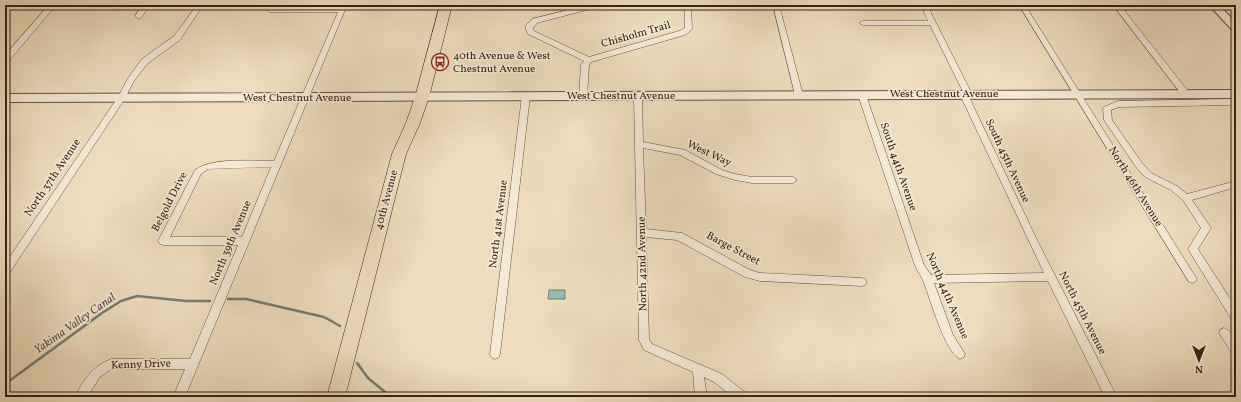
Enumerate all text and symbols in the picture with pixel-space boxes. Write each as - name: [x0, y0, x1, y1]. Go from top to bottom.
- street label: Chisholm Trail: [600, 18, 672, 52]
- place label: 40th Avenue & West Chestnut Avenue: [453, 49, 551, 77]
- bus stop icon: 40th Avenue & West Chestnut Avenue: [430, 52, 450, 72]
- street label: West Chestnut Avenue: [890, 87, 998, 102]
- street label: West Chestnut Avenue: [567, 89, 675, 104]
- street label: West Chestnut Avenue: [243, 91, 351, 106]
- street label: South 45th Avenue: [981, 117, 1033, 205]
- street label: South 44th Avenue: [876, 121, 920, 213]
- street label: North 37th Avenue: [21, 136, 85, 220]
- street label: West Way: [684, 137, 734, 171]
- street label: North 46th Avenue: [1104, 144, 1166, 230]
- street label: 40th Avenue: [372, 168, 402, 232]
- street label: Belgold Drive: [148, 170, 192, 234]
- street label: North 41st Avenue: [486, 179, 512, 269]
- street label: North 39th Avenue: [206, 198, 256, 288]
- street label: North 42nd Avenue: [635, 217, 651, 311]
- street label: Barge Street: [704, 229, 763, 269]
- street label: North 44th Avenue: [922, 250, 972, 342]
- street label: North 45th Avenue: [1055, 269, 1109, 357]
- water label: Yakima Valley Canal: [31, 290, 119, 358]
- north arrow: [1179, 340, 1219, 380]
- street label: Kenny Drive: [111, 356, 171, 374]
- text: N: [1195, 361, 1203, 376]

